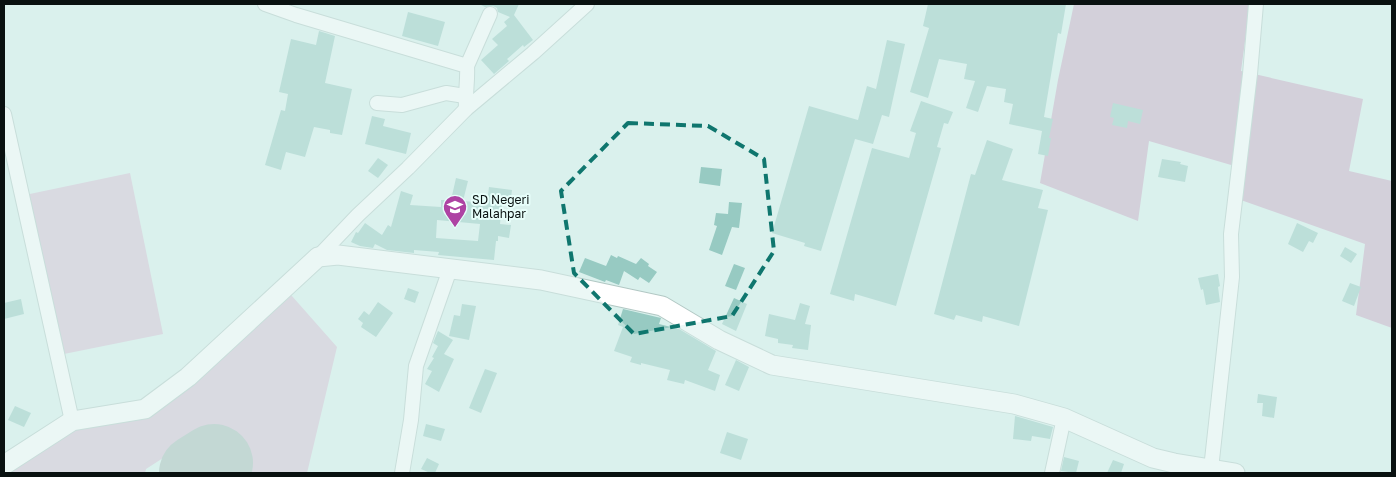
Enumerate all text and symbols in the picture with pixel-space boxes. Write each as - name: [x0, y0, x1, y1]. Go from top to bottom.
- place label: SD Negeri Malahpar: [472, 192, 529, 221]
- school or university icon: SD Negeri Malahpar: [442, 194, 468, 228]

